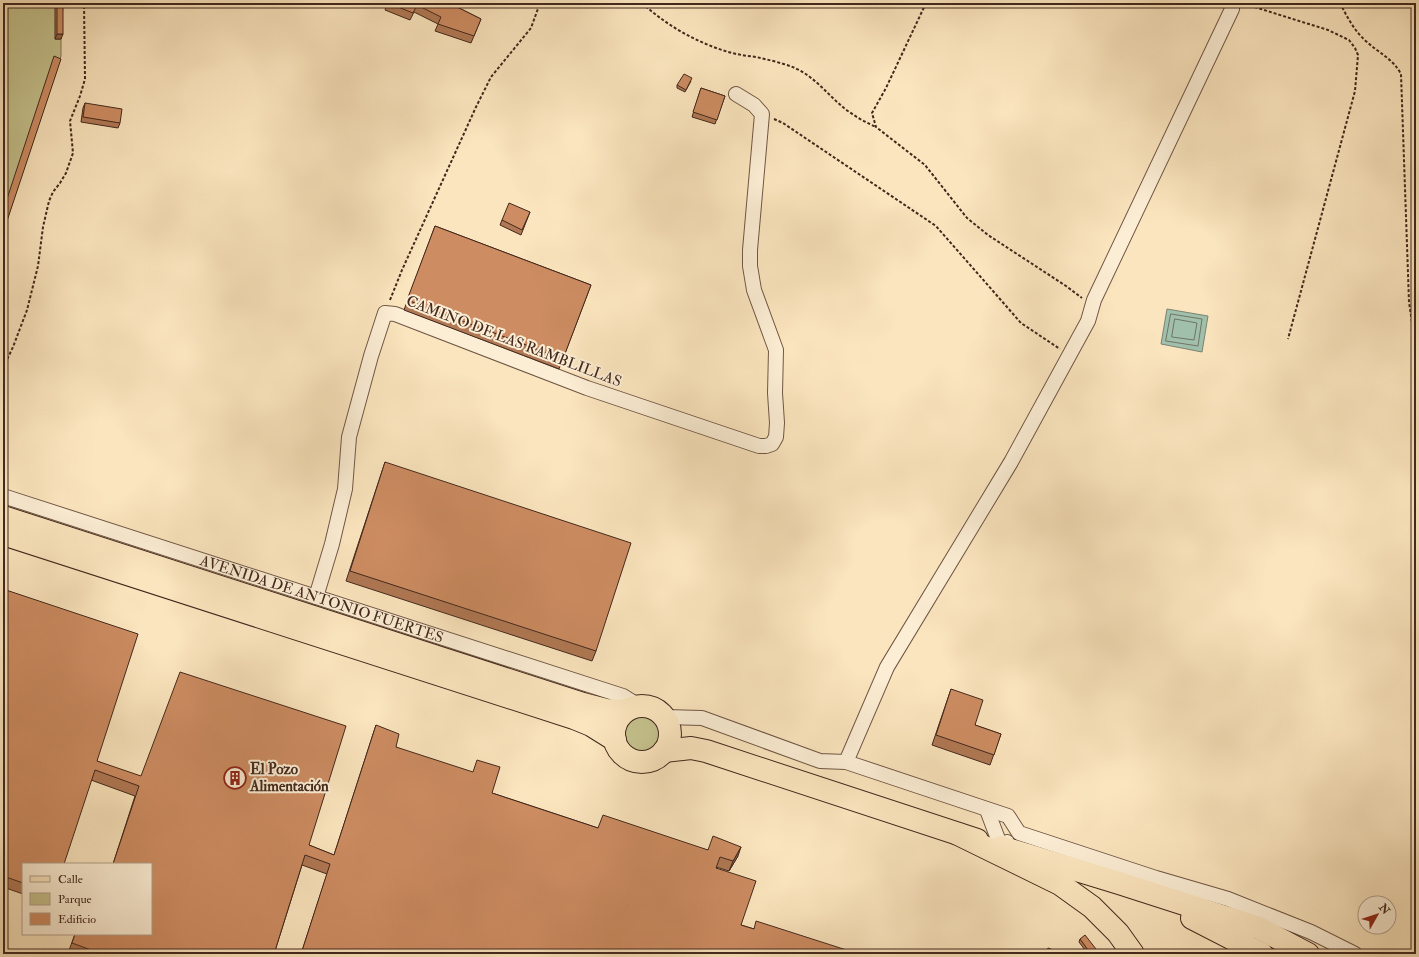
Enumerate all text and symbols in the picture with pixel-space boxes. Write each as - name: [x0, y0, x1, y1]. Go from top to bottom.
- street label: CAMINO DE LAS RAMBLILLAS: [403, 292, 624, 391]
- street label: AVENIDA DE ANTONIO FUERTES: [197, 551, 446, 647]
- place label: El Pozo Alimentación: [249, 760, 329, 796]
- building icon: El Pozo Alimentación: [222, 765, 248, 791]
- legend: [22, 863, 152, 935]
- text: Calle: [58, 872, 83, 887]
- text: Parque: [58, 892, 92, 907]
- north arrow: [1357, 895, 1397, 935]
- text: N: [1376, 900, 1393, 918]
- text: Edificio: [58, 912, 96, 927]

